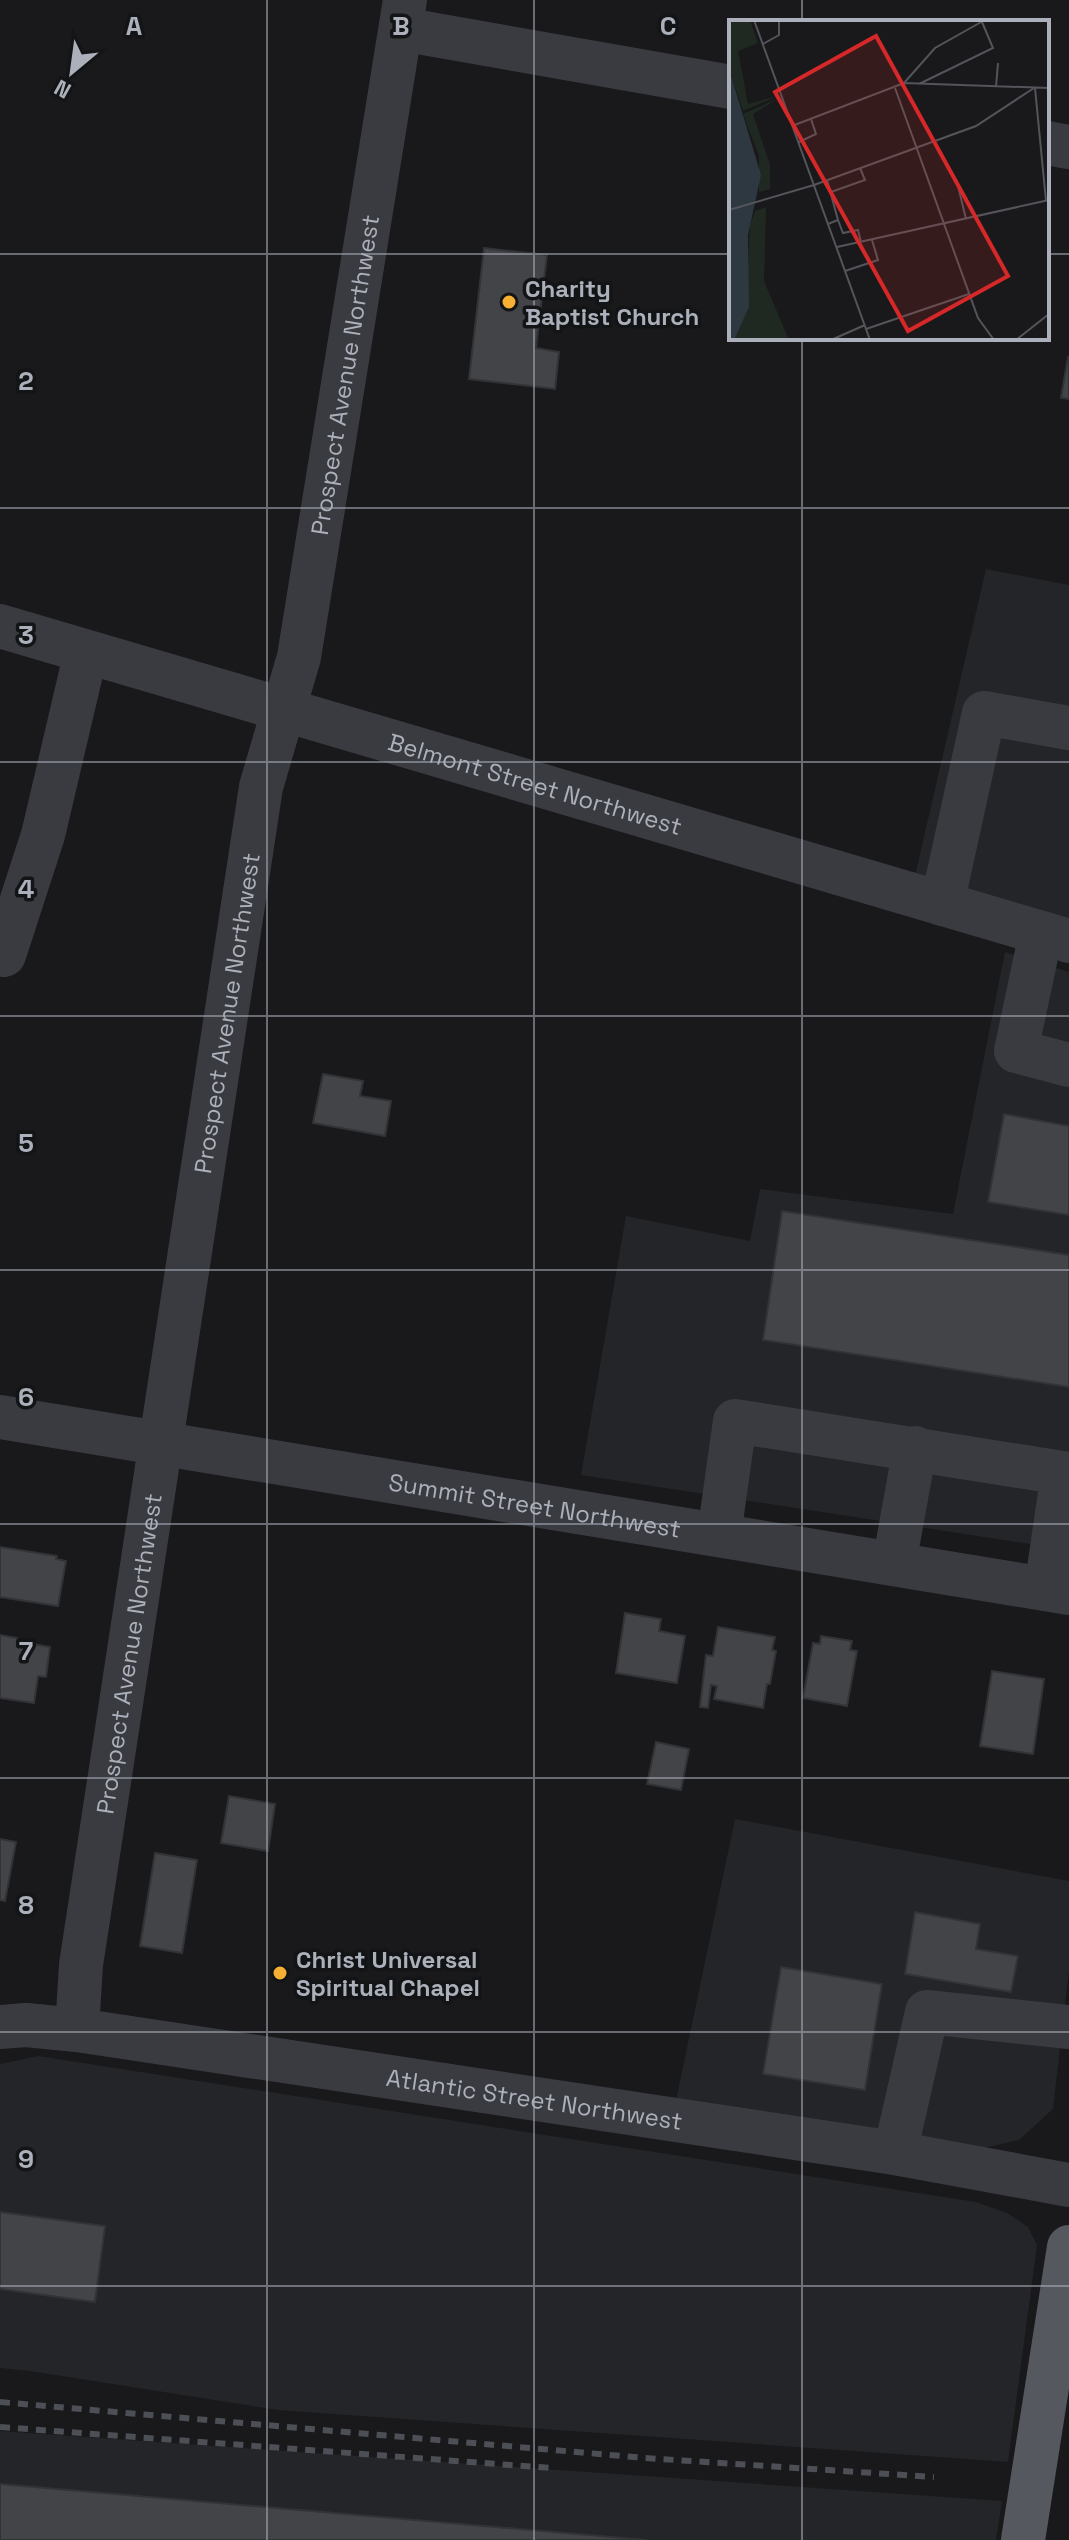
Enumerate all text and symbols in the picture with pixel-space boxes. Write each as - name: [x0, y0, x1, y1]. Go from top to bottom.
- text: A: [126, 9, 143, 43]
- text: B: [392, 9, 410, 43]
- text: C: [660, 9, 676, 43]
- inset map: [729, 20, 1049, 340]
- north arrow: [32, 32, 112, 112]
- text: N: [49, 74, 76, 105]
- street label: Prospect Avenue Northwest: [303, 212, 386, 537]
- place label: Charity Baptist Church: [525, 273, 699, 332]
- marker: Charity Baptist Church: [500, 293, 518, 311]
- text: 2: [18, 364, 34, 398]
- text: 3: [18, 618, 34, 652]
- street label: Belmont Street Northwest: [385, 726, 686, 842]
- street label: Prospect Avenue Northwest: [187, 851, 266, 1176]
- text: 4: [18, 872, 34, 906]
- text: 5: [18, 1126, 34, 1160]
- text: 6: [18, 1380, 34, 1414]
- street label: Summit Street Northwest: [386, 1466, 683, 1544]
- street label: Prospect Avenue Northwest: [89, 1491, 168, 1816]
- text: 7: [19, 1634, 33, 1668]
- text: 8: [18, 1888, 34, 1922]
- place label: Christ Universal Spiritual Chapel: [296, 1944, 480, 2003]
- marker: Christ Universal Spiritual Chapel: [271, 1964, 289, 1982]
- street label: Atlantic Street Northwest: [384, 2061, 685, 2136]
- text: 9: [18, 2142, 34, 2176]

